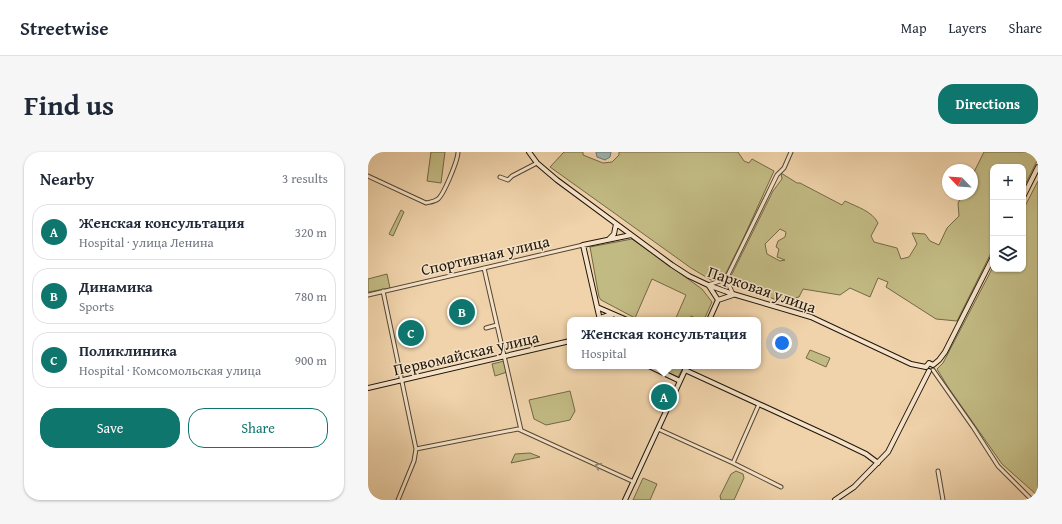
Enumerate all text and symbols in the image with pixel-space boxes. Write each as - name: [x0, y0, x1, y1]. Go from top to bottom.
- text: Streetwise: [20, 14, 109, 42]
- text: Map: [901, 18, 927, 38]
- text: Layers: [949, 18, 987, 38]
- text: Share: [1009, 18, 1042, 38]
- text: Find us: [24, 84, 114, 125]
- button: Directions: [938, 84, 1038, 124]
- north arrow: [942, 164, 978, 200]
- map controls: [990, 164, 1026, 272]
- button: +: [990, 164, 1026, 200]
- text: Nearby: [40, 166, 94, 191]
- text: 3 results: [282, 169, 328, 188]
- button: −: [990, 200, 1026, 236]
- text: Женская консультация: [79, 212, 244, 233]
- text: A: [50, 223, 58, 242]
- text: 320 m: [295, 223, 327, 242]
- street label: Спортивная улица: [418, 228, 552, 281]
- text: Hospital · улица Ленина: [79, 233, 214, 252]
- button: layers: [990, 236, 1026, 272]
- street label: Парковая улица: [705, 259, 820, 319]
- text: Динамика: [79, 276, 153, 297]
- text: B: [50, 287, 58, 306]
- text: 780 m: [295, 287, 327, 306]
- text: Sports: [79, 297, 114, 316]
- pin: B: [449, 297, 475, 327]
- popup: [567, 317, 761, 369]
- pin: C: [398, 318, 424, 348]
- text: Женская консультация: [581, 323, 747, 344]
- street label: Первомайская улица: [391, 324, 542, 381]
- your location: [772, 333, 792, 353]
- text: Поликлиника: [79, 340, 177, 361]
- text: Hospital: [581, 344, 627, 363]
- text: C: [50, 351, 58, 370]
- text: 900 m: [295, 351, 327, 370]
- text: Hospital · Комсомольская улица: [79, 361, 261, 380]
- pin: A: [651, 382, 677, 412]
- button: Save: [40, 408, 180, 448]
- button: Share: [188, 408, 328, 448]
- one-way arrow: [595, 463, 603, 471]

